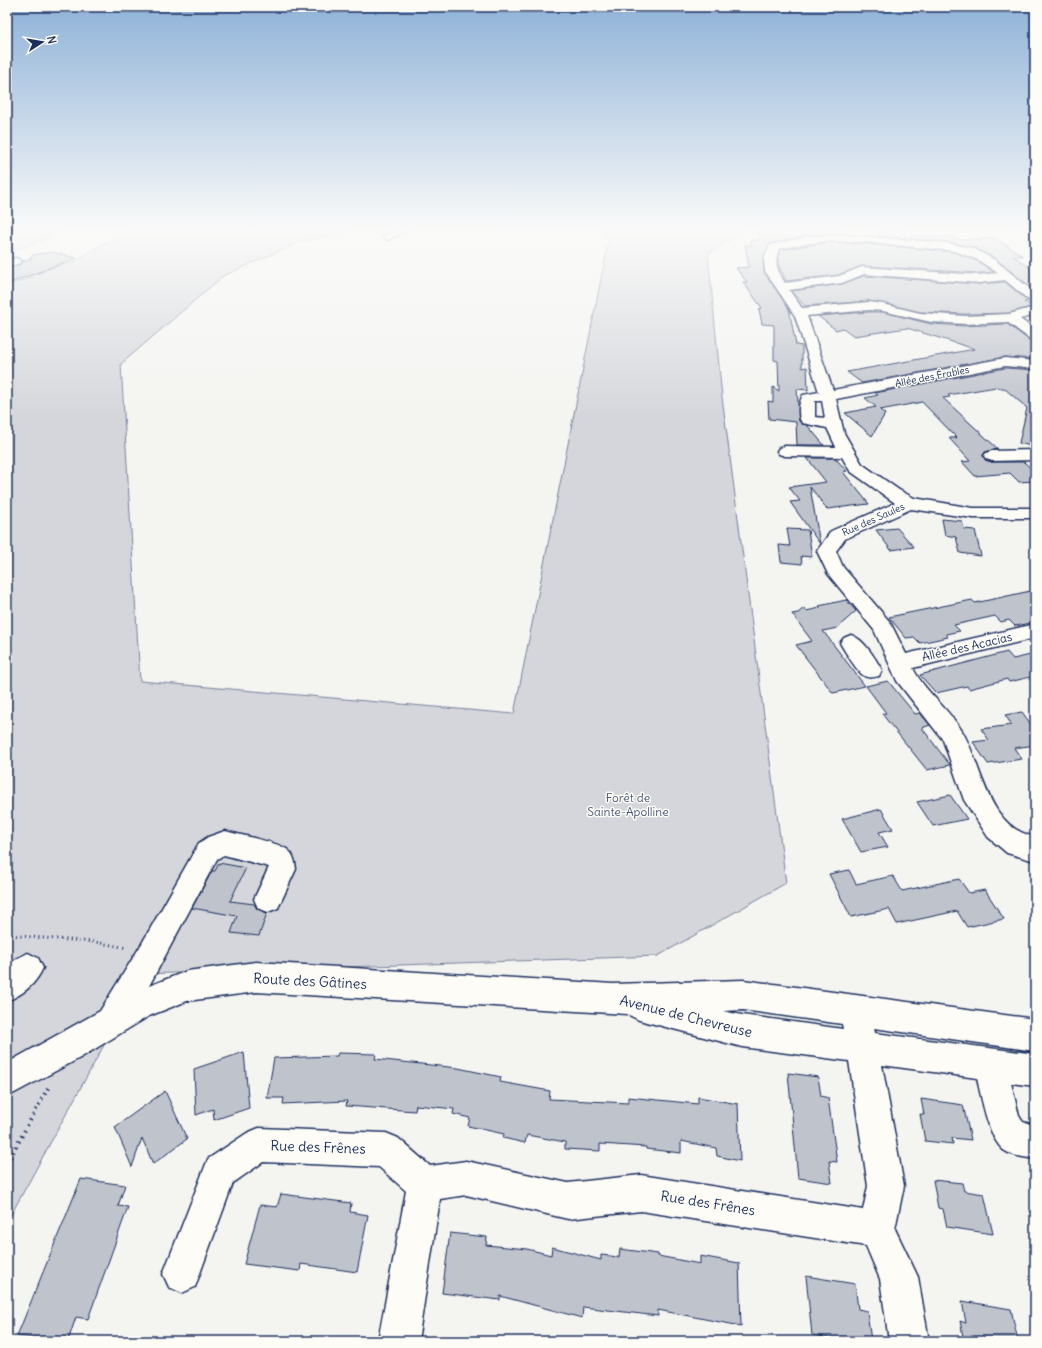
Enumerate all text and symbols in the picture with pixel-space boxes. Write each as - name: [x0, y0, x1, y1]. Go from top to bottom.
- north arrow: [22, 22, 62, 62]
- text: N: [44, 35, 59, 45]
- street label: Allée des Érables: [894, 363, 971, 390]
- street label: Rue des Saules: [840, 500, 907, 539]
- street label: Allée des Acacias: [920, 629, 1014, 664]
- park label: Forêt de Sainte-Apolline: [587, 790, 669, 819]
- street label: Route des Gâtines: [253, 969, 367, 993]
- street label: Avenue de Chevreuse: [618, 991, 754, 1041]
- street label: Rue des Frênes: [270, 1136, 366, 1158]
- street label: Rue des Frênes: [659, 1187, 757, 1219]

